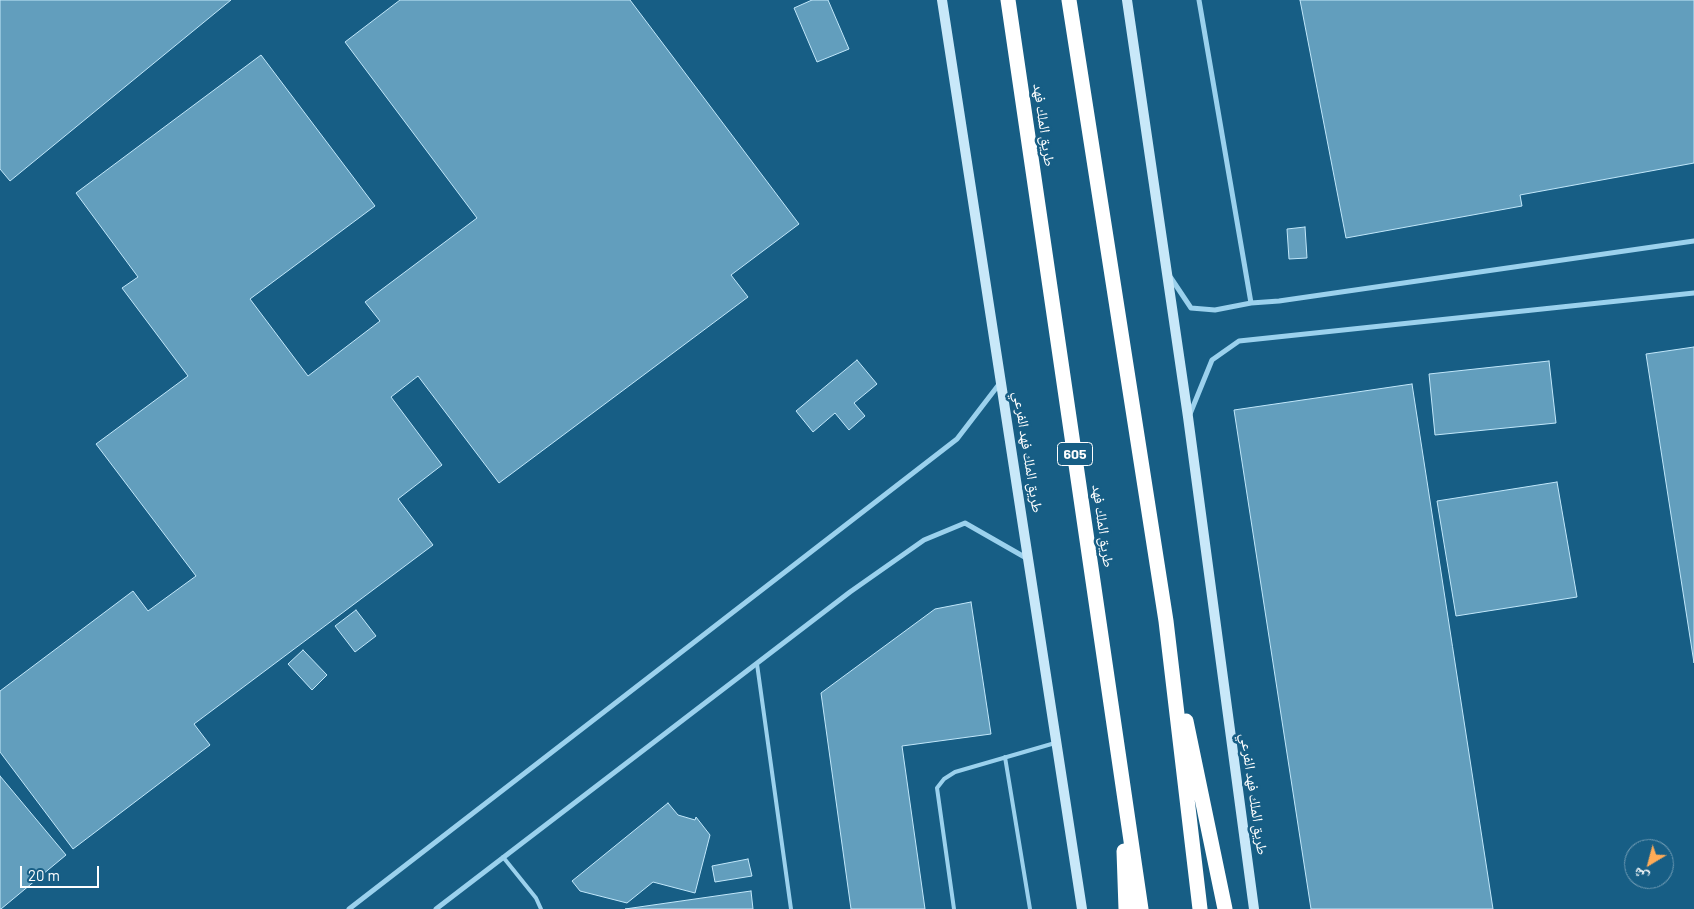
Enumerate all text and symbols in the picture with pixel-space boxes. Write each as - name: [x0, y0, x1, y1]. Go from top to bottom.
- street label: طريق الملك فهد: [1029, 82, 1059, 168]
- street label: طريق الملك فهد الفرعي: [1009, 390, 1047, 514]
- road number: 605: [1058, 442, 1092, 466]
- street label: طريق الملك فهد: [1088, 483, 1118, 569]
- street label: طريق الملك فهد الفرعي: [1237, 732, 1271, 856]
- north arrow: [1624, 839, 1674, 889]
- scale bar: [22, 856, 101, 888]
- text: ش: [1629, 864, 1651, 887]
- text: 20 m: [28, 866, 60, 884]

